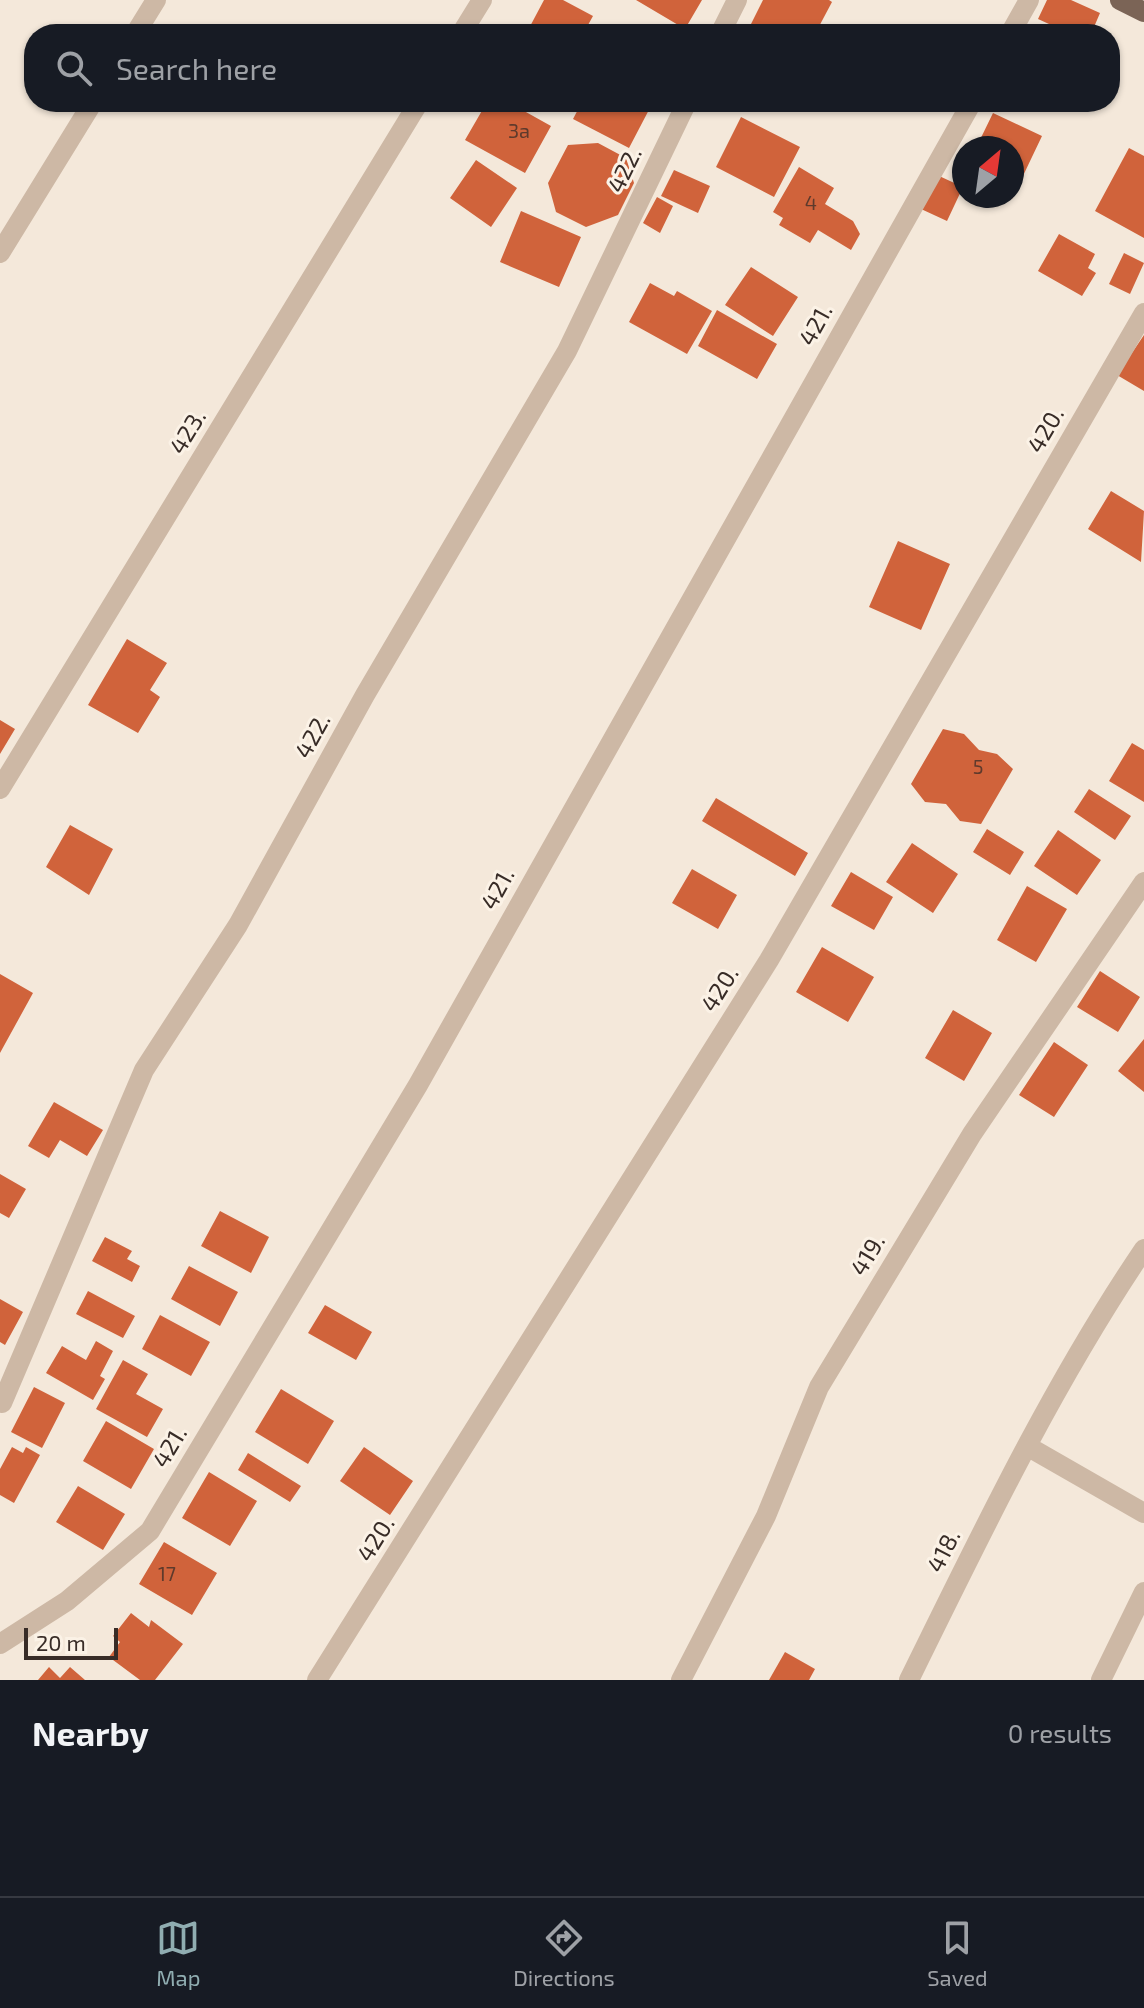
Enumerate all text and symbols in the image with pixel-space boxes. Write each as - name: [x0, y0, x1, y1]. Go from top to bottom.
- search box: [24, 24, 1120, 112]
- icon: search: [52, 46, 96, 90]
- text: Search here: [116, 50, 277, 86]
- house number: 3a: [508, 118, 530, 142]
- north arrow: [952, 136, 1024, 208]
- street label: 422.: [600, 142, 647, 197]
- house number: 4: [805, 190, 817, 214]
- street label: 421.: [792, 298, 838, 350]
- street label: 420.: [1020, 401, 1069, 457]
- street label: 423.: [162, 404, 211, 459]
- street label: 422.: [288, 708, 336, 763]
- house number: 5: [973, 754, 983, 778]
- street label: 421.: [474, 862, 520, 914]
- street label: 420.: [694, 960, 744, 1016]
- street label: 419.: [843, 1228, 890, 1280]
- street label: 421.: [145, 1420, 192, 1472]
- street label: 420.: [350, 1510, 400, 1566]
- street label: 418.: [920, 1524, 966, 1577]
- house number: 17: [158, 1561, 176, 1585]
- scale bar: [24, 1624, 118, 1660]
- text: 20 m: [36, 1629, 86, 1655]
- text: Nearby: [32, 1712, 149, 1753]
- text: 0 results: [1008, 1717, 1112, 1748]
- tab: Map: [156, 1916, 200, 1990]
- tab: Directions: [513, 1916, 615, 1990]
- tab: Saved: [927, 1916, 988, 1990]

